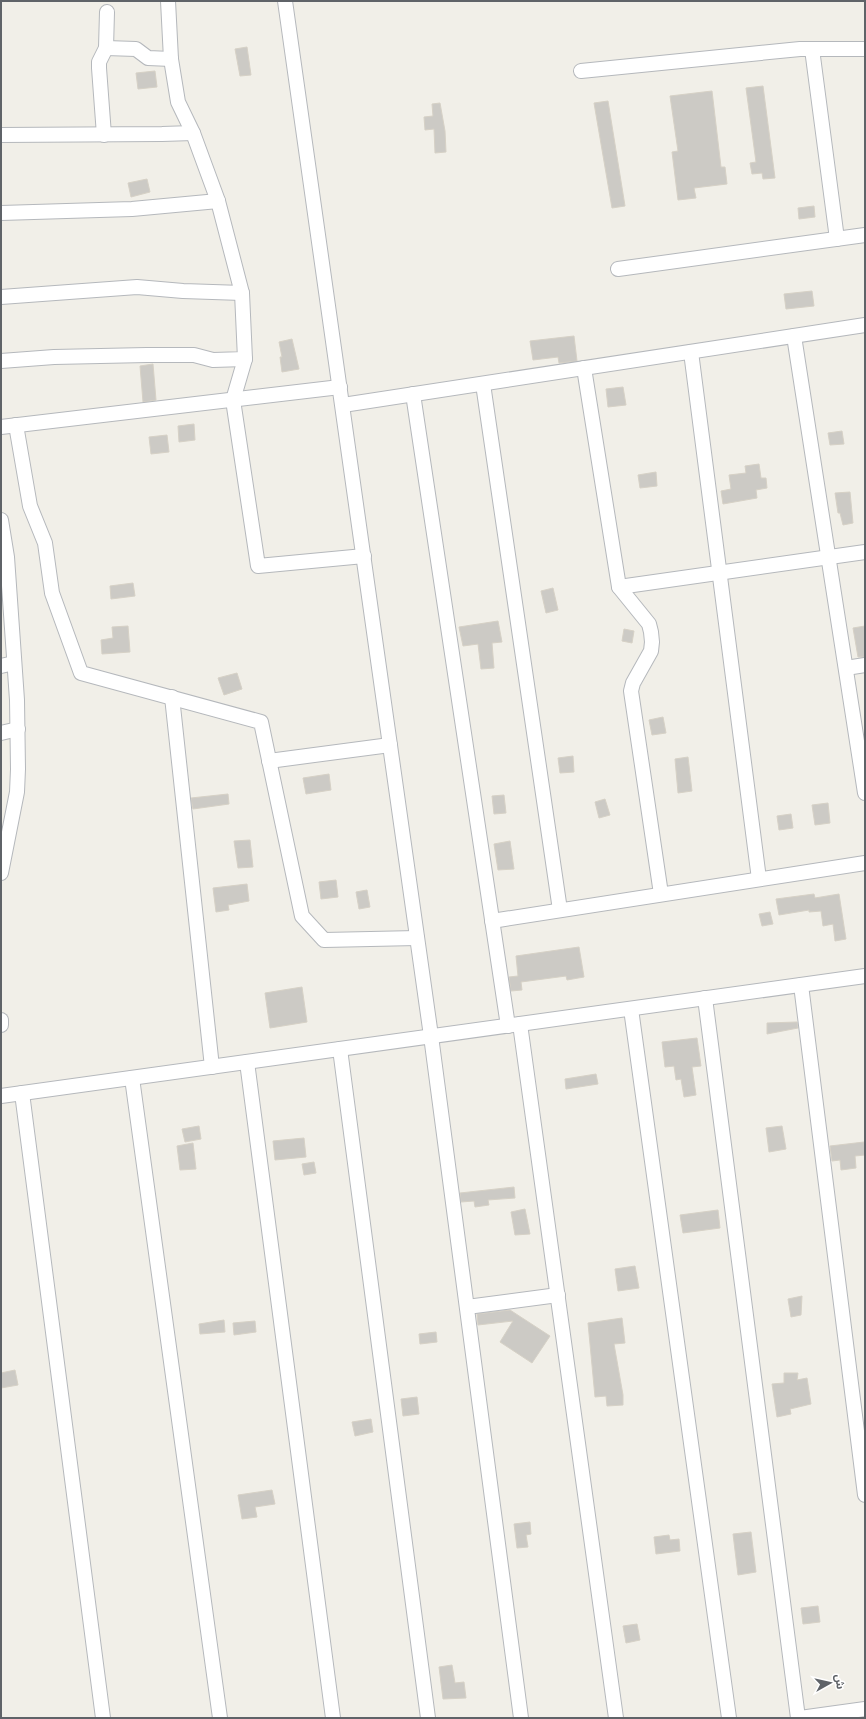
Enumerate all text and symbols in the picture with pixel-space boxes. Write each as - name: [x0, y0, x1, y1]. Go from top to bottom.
- north arrow: [810, 1663, 850, 1703]
- text: ش: [832, 1673, 847, 1690]

